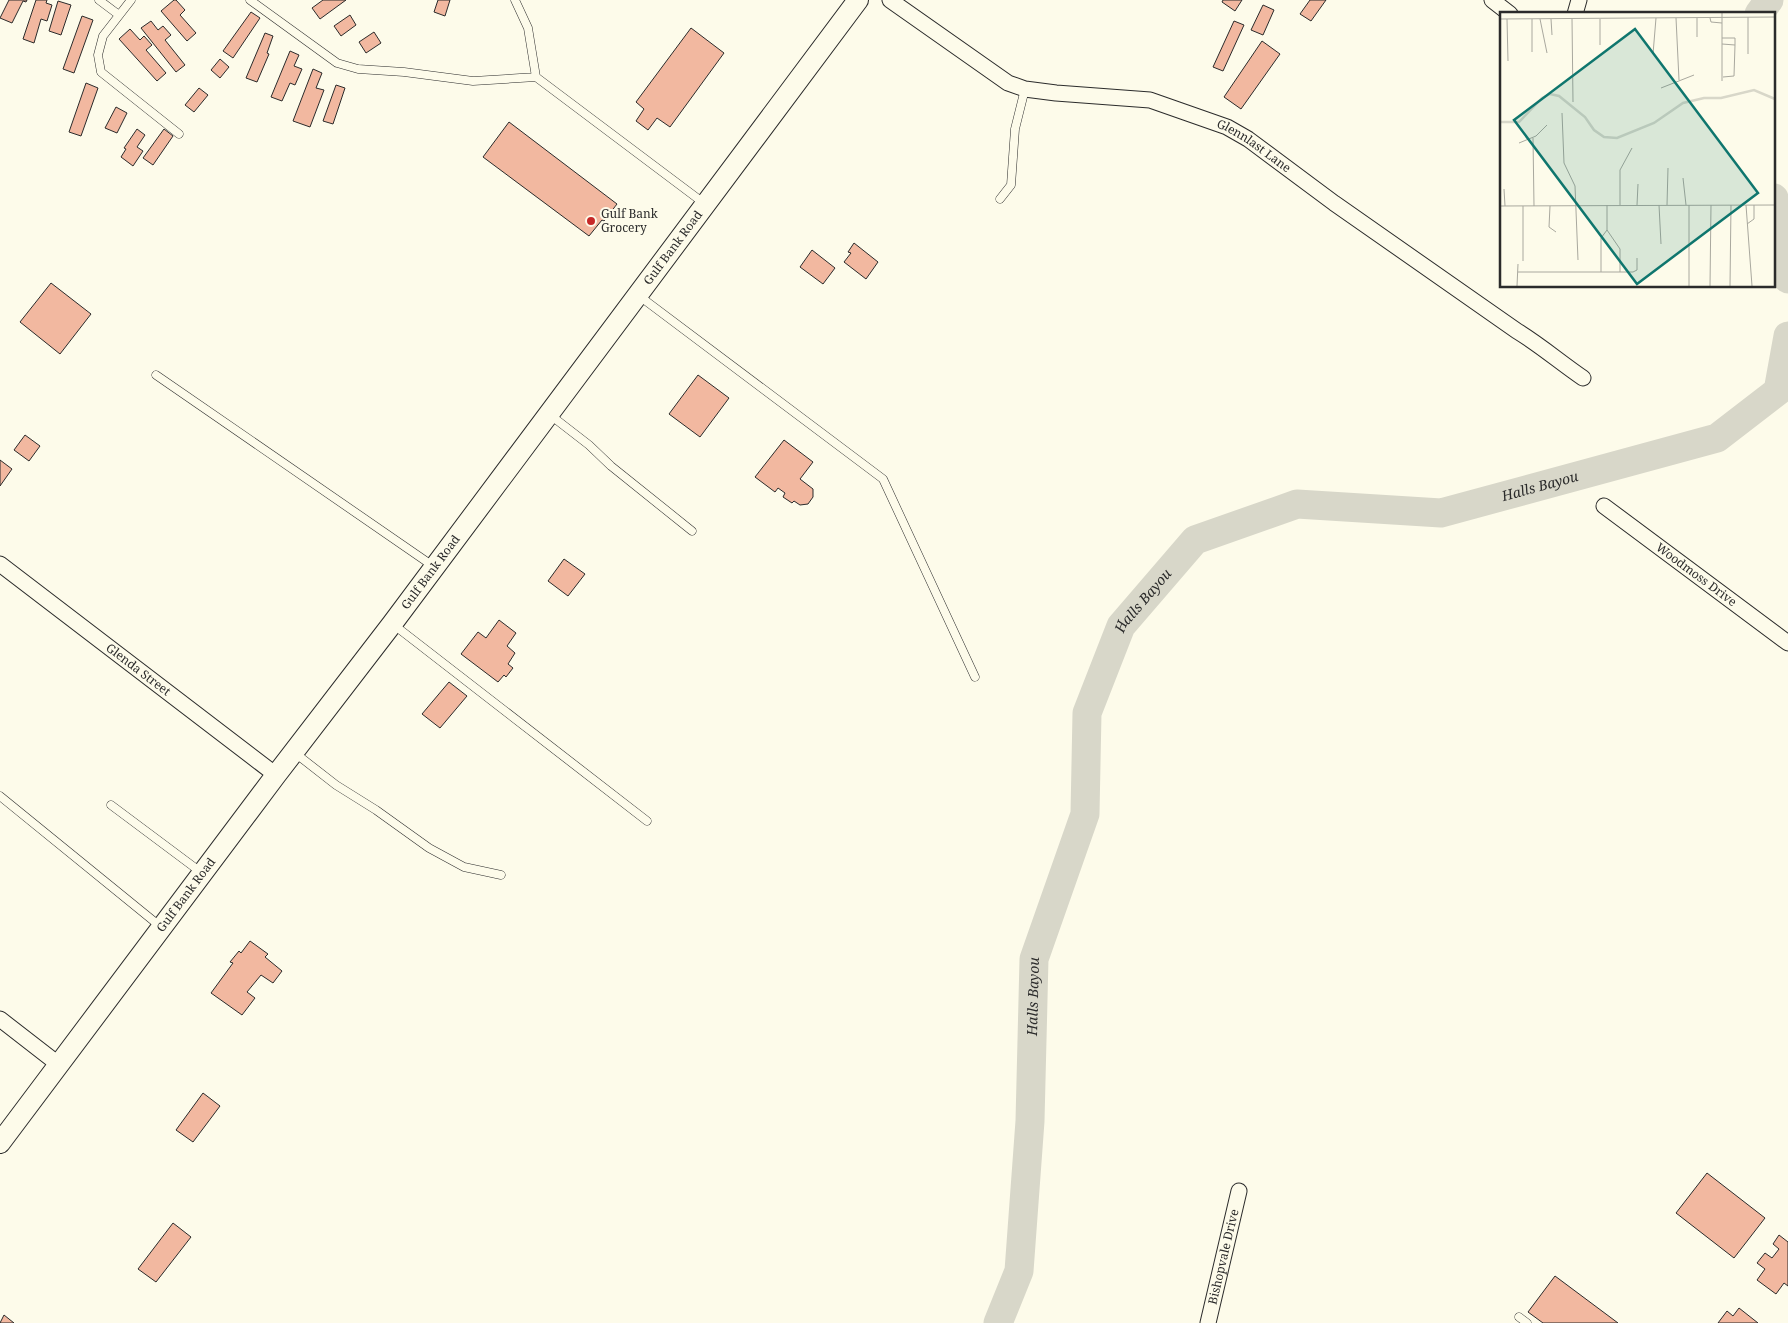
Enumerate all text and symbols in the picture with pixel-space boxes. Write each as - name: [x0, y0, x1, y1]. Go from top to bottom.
- inset map: [1500, 12, 1776, 288]
- street label: Glennlast Lane: [1215, 115, 1295, 176]
- place label: Gulf Bank Grocery: [601, 205, 659, 236]
- street label: Gulf Bank Road: [639, 206, 706, 288]
- marker: Gulf Bank Grocery: [585, 215, 597, 227]
- water label: Halls Bayou: [1498, 466, 1581, 505]
- street label: Gulf Bank Road: [397, 531, 464, 613]
- street label: Woodmoss Drive: [1653, 539, 1741, 610]
- water label: Halls Bayou: [1109, 564, 1176, 636]
- street label: Glenda Street: [103, 639, 174, 699]
- street label: Gulf Bank Road: [152, 854, 219, 935]
- water label: Halls Bayou: [1022, 956, 1043, 1037]
- street label: Bishopvale Drive: [1204, 1207, 1243, 1306]

